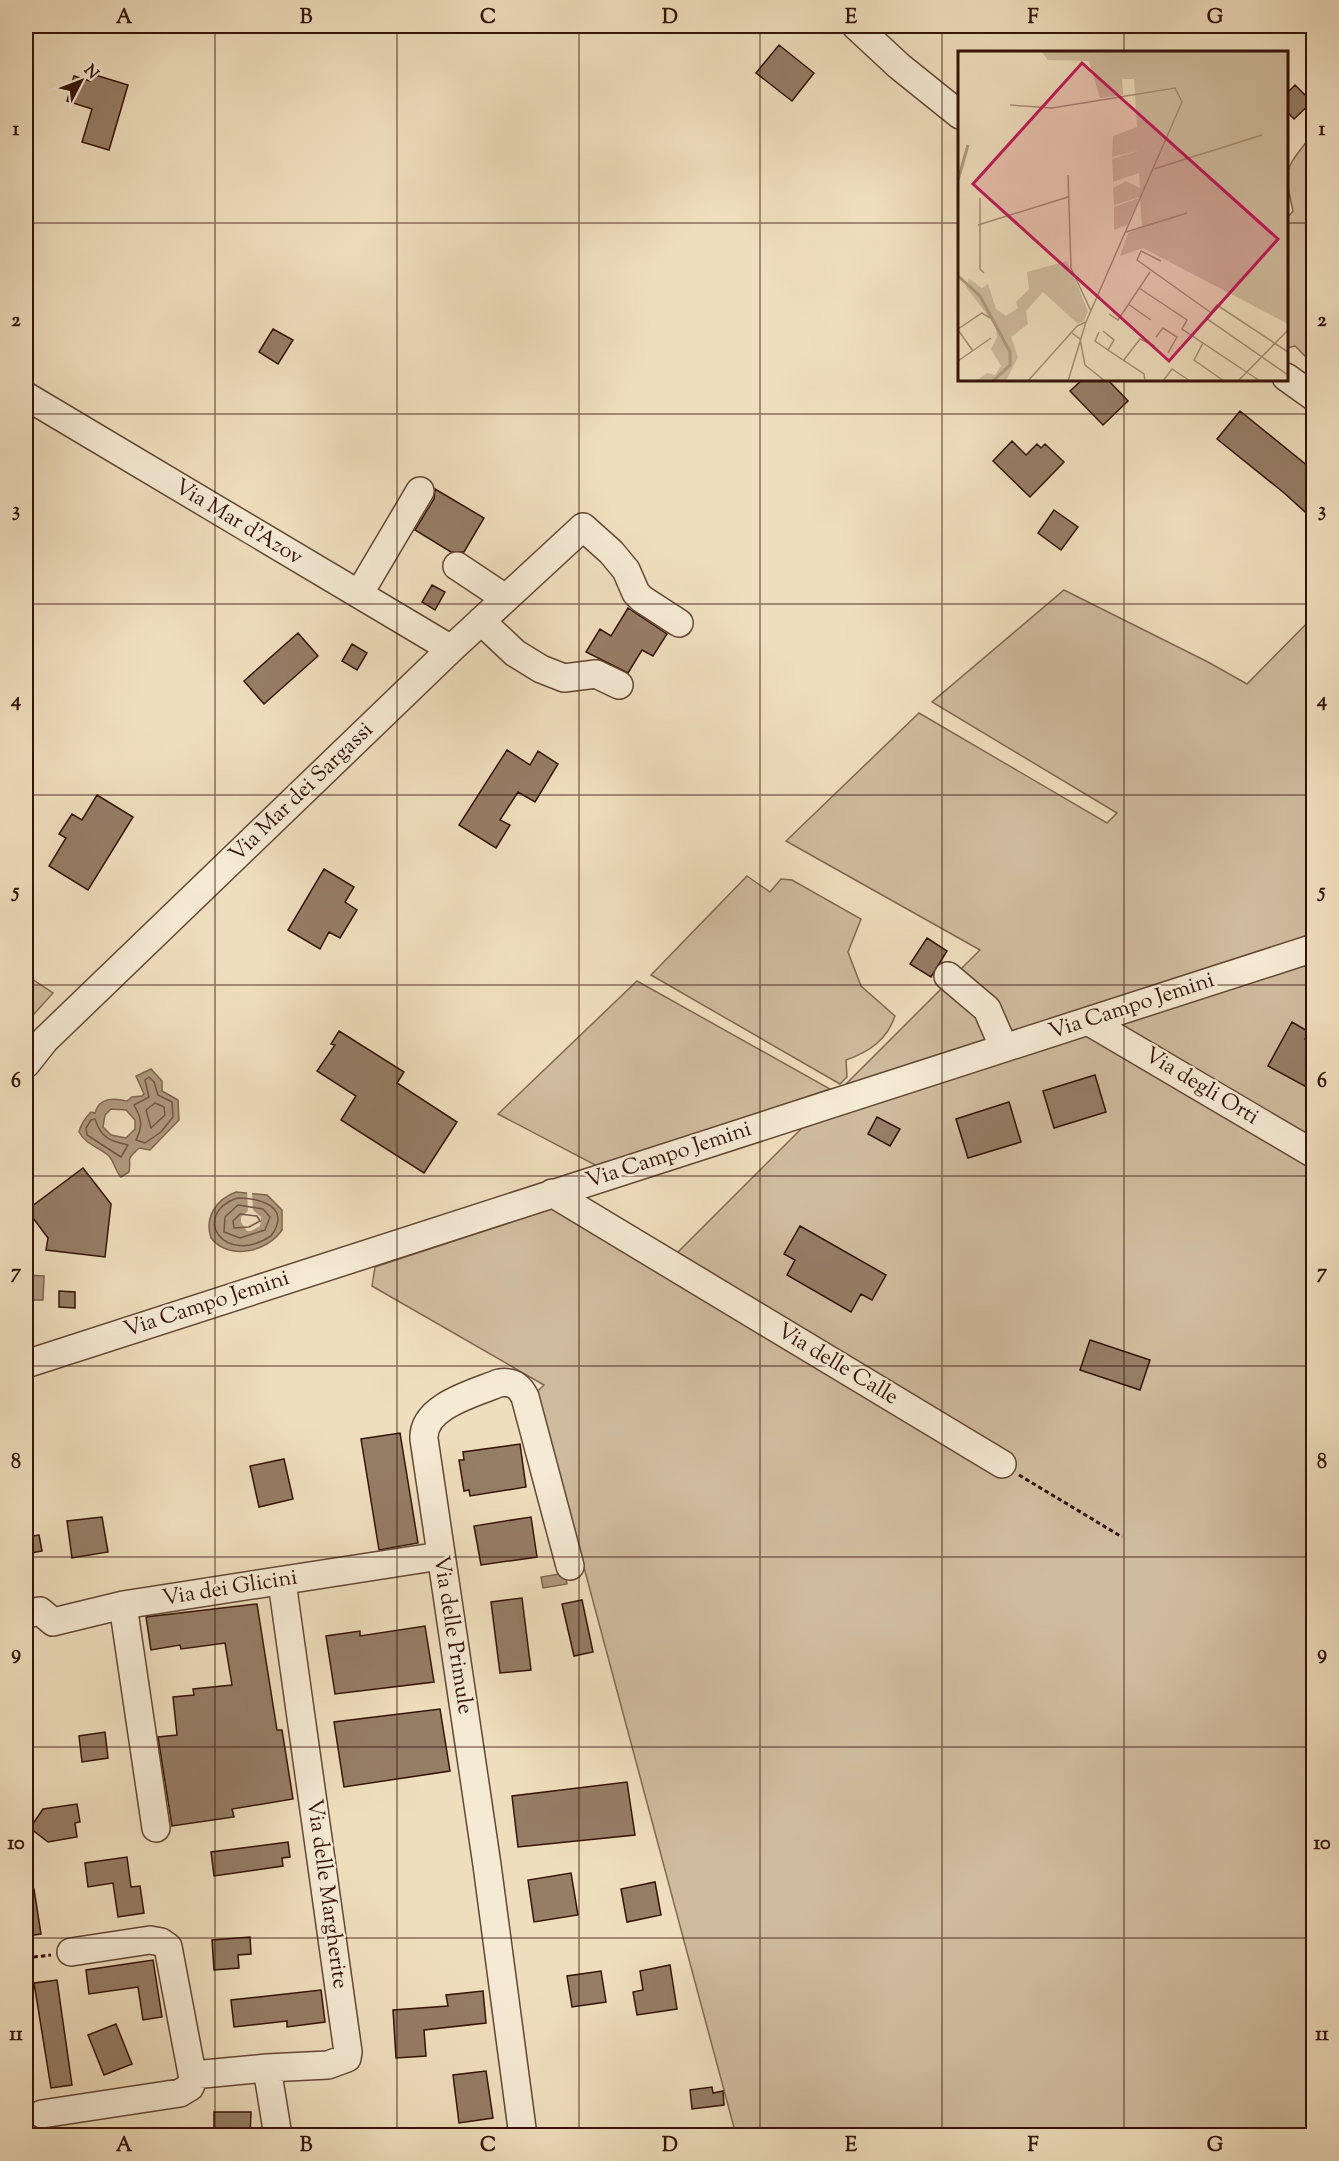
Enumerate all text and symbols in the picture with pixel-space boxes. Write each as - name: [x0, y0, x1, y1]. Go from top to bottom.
- text: A: [116, 4, 133, 33]
- text: B: [300, 4, 313, 33]
- text: C: [480, 4, 496, 33]
- text: D: [662, 4, 678, 33]
- text: E: [845, 4, 858, 33]
- text: F: [1027, 4, 1039, 33]
- text: G: [1207, 4, 1224, 33]
- north arrow: [51, 51, 111, 111]
- inset map: [958, 51, 1288, 381]
- text: N: [77, 60, 103, 85]
- text: 1: [13, 116, 20, 145]
- text: 1: [1319, 116, 1326, 145]
- text: 2: [11, 307, 21, 336]
- text: 2: [1317, 307, 1327, 336]
- street label: Via Mar d'Azov: [168, 472, 309, 574]
- text: 3: [12, 497, 20, 526]
- text: 3: [1318, 497, 1326, 526]
- text: 4: [10, 687, 21, 716]
- text: 4: [1316, 687, 1327, 716]
- street label: Via Mar dei Sargassi: [223, 716, 381, 870]
- text: 5: [11, 878, 20, 907]
- text: 5: [1317, 878, 1326, 907]
- street label: Via Campo Jemini: [1045, 965, 1219, 1049]
- street label: Via degli Orti: [1138, 1040, 1264, 1134]
- text: 6: [11, 1068, 21, 1097]
- text: 6: [1317, 1068, 1327, 1097]
- street label: Via Campo Jemini: [582, 1114, 756, 1198]
- text: 7: [11, 1259, 22, 1288]
- text: 7: [1317, 1259, 1328, 1288]
- street label: Via Campo Jemini: [120, 1263, 294, 1347]
- street label: Via delle Calle: [770, 1316, 904, 1414]
- text: 8: [11, 1449, 21, 1478]
- text: 8: [1317, 1449, 1327, 1478]
- street label: Via delle Primule: [424, 1553, 480, 1717]
- street label: Via dei Glicini: [160, 1563, 300, 1615]
- text: 9: [11, 1640, 21, 1669]
- text: 9: [1317, 1640, 1327, 1669]
- street label: Via delle Margherite: [297, 1797, 355, 1991]
- text: 10: [7, 1830, 25, 1859]
- text: 10: [1313, 1830, 1331, 1859]
- text: 11: [9, 2021, 23, 2050]
- text: 11: [1315, 2021, 1329, 2050]
- text: A: [116, 2132, 133, 2161]
- text: B: [300, 2132, 313, 2161]
- text: C: [480, 2132, 496, 2161]
- text: D: [662, 2132, 678, 2161]
- text: E: [845, 2132, 858, 2161]
- text: F: [1027, 2132, 1039, 2161]
- text: G: [1207, 2132, 1224, 2161]

